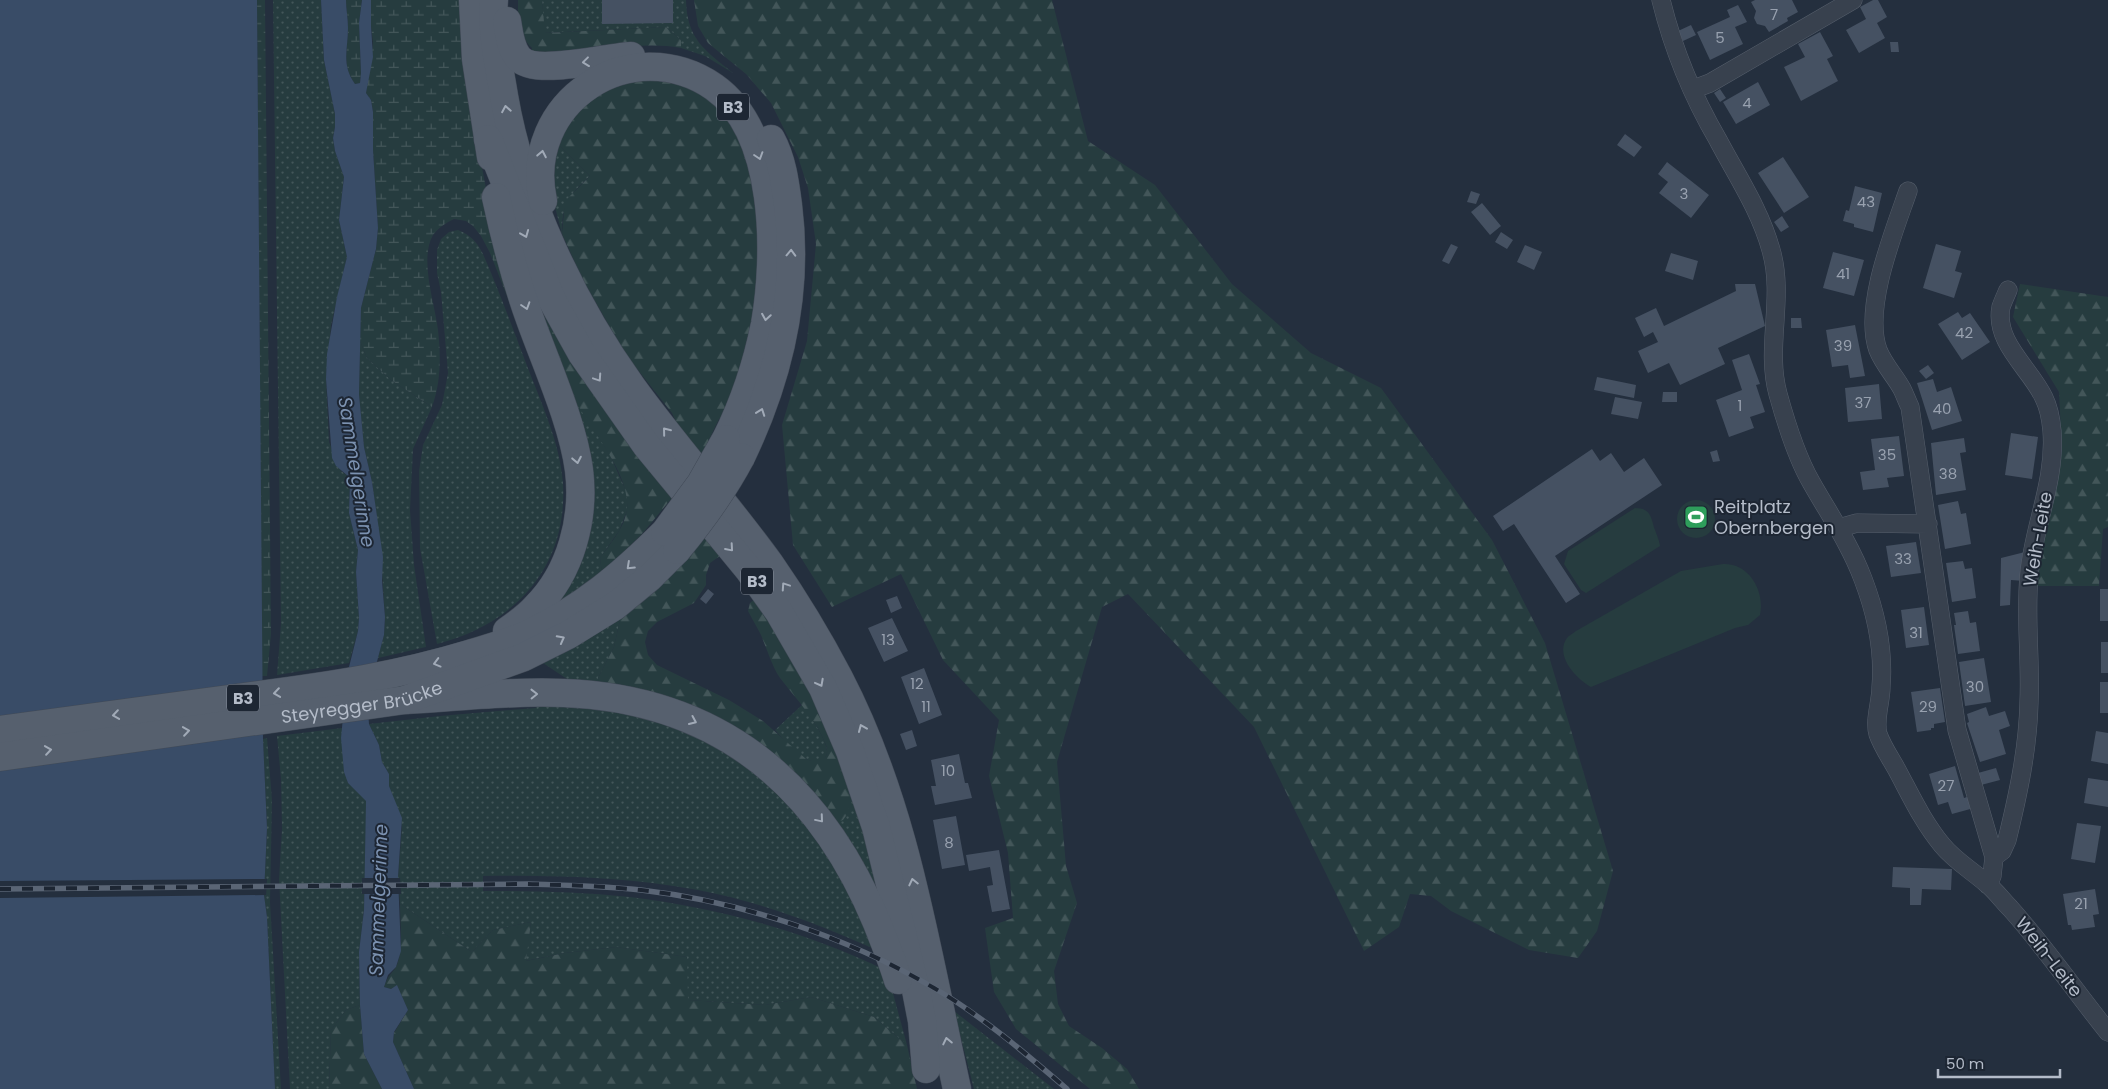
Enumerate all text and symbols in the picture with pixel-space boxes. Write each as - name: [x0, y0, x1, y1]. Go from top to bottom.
- house number: 7: [1770, 4, 1778, 25]
- house number: 5: [1715, 27, 1725, 48]
- one-way arrow: [582, 56, 590, 67]
- house number: 4: [1742, 92, 1752, 113]
- road number: B3: [717, 94, 749, 120]
- one-way arrow: [501, 104, 512, 113]
- one-way arrow: [536, 150, 546, 159]
- one-way arrow: [753, 152, 763, 160]
- house number: 3: [1680, 183, 1688, 204]
- house number: 43: [1857, 191, 1875, 212]
- one-way arrow: [519, 229, 529, 238]
- one-way arrow: [786, 249, 797, 257]
- house number: 41: [1836, 263, 1850, 284]
- one-way arrow: [520, 301, 530, 310]
- one-way arrow: [761, 313, 771, 322]
- house number: 42: [1955, 322, 1973, 343]
- house number: 39: [1834, 335, 1852, 356]
- one-way arrow: [592, 372, 601, 382]
- house number: 37: [1854, 392, 1872, 413]
- water label: Sammelgerinne: [331, 395, 382, 549]
- house number: 1: [1738, 395, 1742, 416]
- house number: 40: [1933, 398, 1951, 419]
- one-way arrow: [755, 408, 765, 417]
- one-way arrow: [663, 428, 671, 437]
- house number: 35: [1878, 444, 1896, 465]
- one-way arrow: [572, 456, 582, 464]
- house number: 38: [1939, 463, 1957, 484]
- street label: Weih-Leite: [2017, 490, 2058, 588]
- place label: Reitplatz Obernbergen: [1714, 494, 1835, 540]
- sports icon: Reitplatz Obernbergen: [1683, 504, 1709, 530]
- one-way arrow: [724, 542, 733, 551]
- house number: 33: [1894, 548, 1912, 569]
- one-way arrow: [627, 560, 636, 569]
- road number: B3: [741, 568, 773, 594]
- one-way arrow: [782, 582, 791, 592]
- house number: 31: [1909, 622, 1923, 643]
- house number: 13: [881, 629, 895, 650]
- one-way arrow: [556, 635, 565, 645]
- one-way arrow: [433, 658, 441, 668]
- house number: 12: [910, 673, 924, 694]
- street label: Steyregger Brücke: [279, 675, 446, 729]
- house number: 30: [1966, 676, 1984, 697]
- one-way arrow: [814, 678, 824, 687]
- road number: B3: [227, 684, 259, 711]
- one-way arrow: [273, 687, 281, 698]
- one-way arrow: [530, 688, 538, 699]
- house number: 11: [921, 696, 931, 717]
- house number: 29: [1919, 696, 1937, 717]
- one-way arrow: [112, 709, 121, 719]
- one-way arrow: [688, 714, 697, 725]
- one-way arrow: [858, 724, 869, 733]
- one-way arrow: [182, 726, 190, 737]
- one-way arrow: [45, 745, 53, 756]
- house number: 10: [941, 760, 955, 781]
- house number: 27: [1938, 775, 1954, 796]
- one-way arrow: [814, 814, 823, 823]
- water label: Sammelgerinne: [362, 823, 395, 976]
- house number: 8: [944, 832, 954, 853]
- one-way arrow: [908, 878, 919, 887]
- house number: 21: [2074, 893, 2088, 914]
- street label: Weih-Leite: [2010, 911, 2089, 1002]
- one-way arrow: [942, 1037, 953, 1046]
- scale bar: [1938, 1046, 2060, 1078]
- text: 50 m: [1946, 1053, 1984, 1074]

